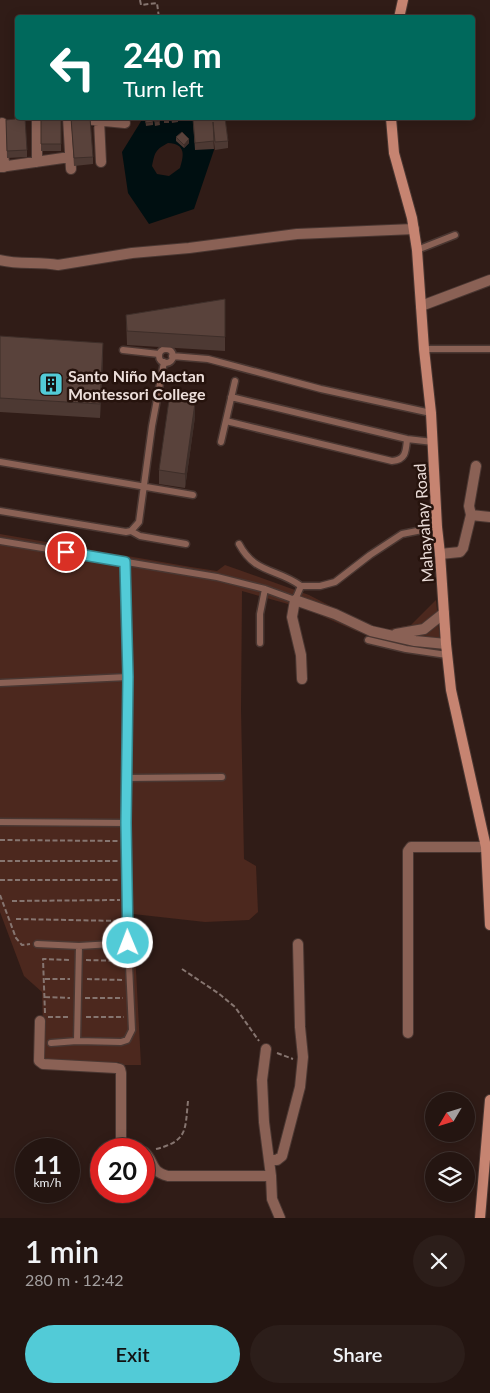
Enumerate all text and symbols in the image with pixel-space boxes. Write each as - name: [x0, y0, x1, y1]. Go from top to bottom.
- text: 240 m: [123, 33, 222, 75]
- icon: left: [40, 35, 105, 100]
- text: Turn left: [123, 75, 204, 102]
- place label: Santo Niño Mactan Montessori College: [68, 366, 206, 403]
- building icon: Santo Niño Mactan Montessori College: [38, 371, 64, 397]
- street label: Mahayahay Road: [409, 463, 437, 583]
- pin: [45, 531, 87, 573]
- icon: arrive: [52, 538, 80, 566]
- position arrow: [101, 916, 153, 968]
- north arrow: [425, 1092, 475, 1142]
- map controls: [425, 1092, 475, 1202]
- speed limit sign: 20: [90, 1138, 155, 1203]
- text: 11: [33, 1149, 62, 1179]
- button: layers: [425, 1152, 475, 1202]
- text: km/h: [33, 1175, 62, 1190]
- text: 1 min: [25, 1233, 99, 1269]
- button: close: [413, 1235, 465, 1287]
- text: 280 m · 12:42: [25, 1270, 124, 1289]
- button: Exit: [25, 1325, 240, 1383]
- button: Share: [250, 1325, 465, 1383]

